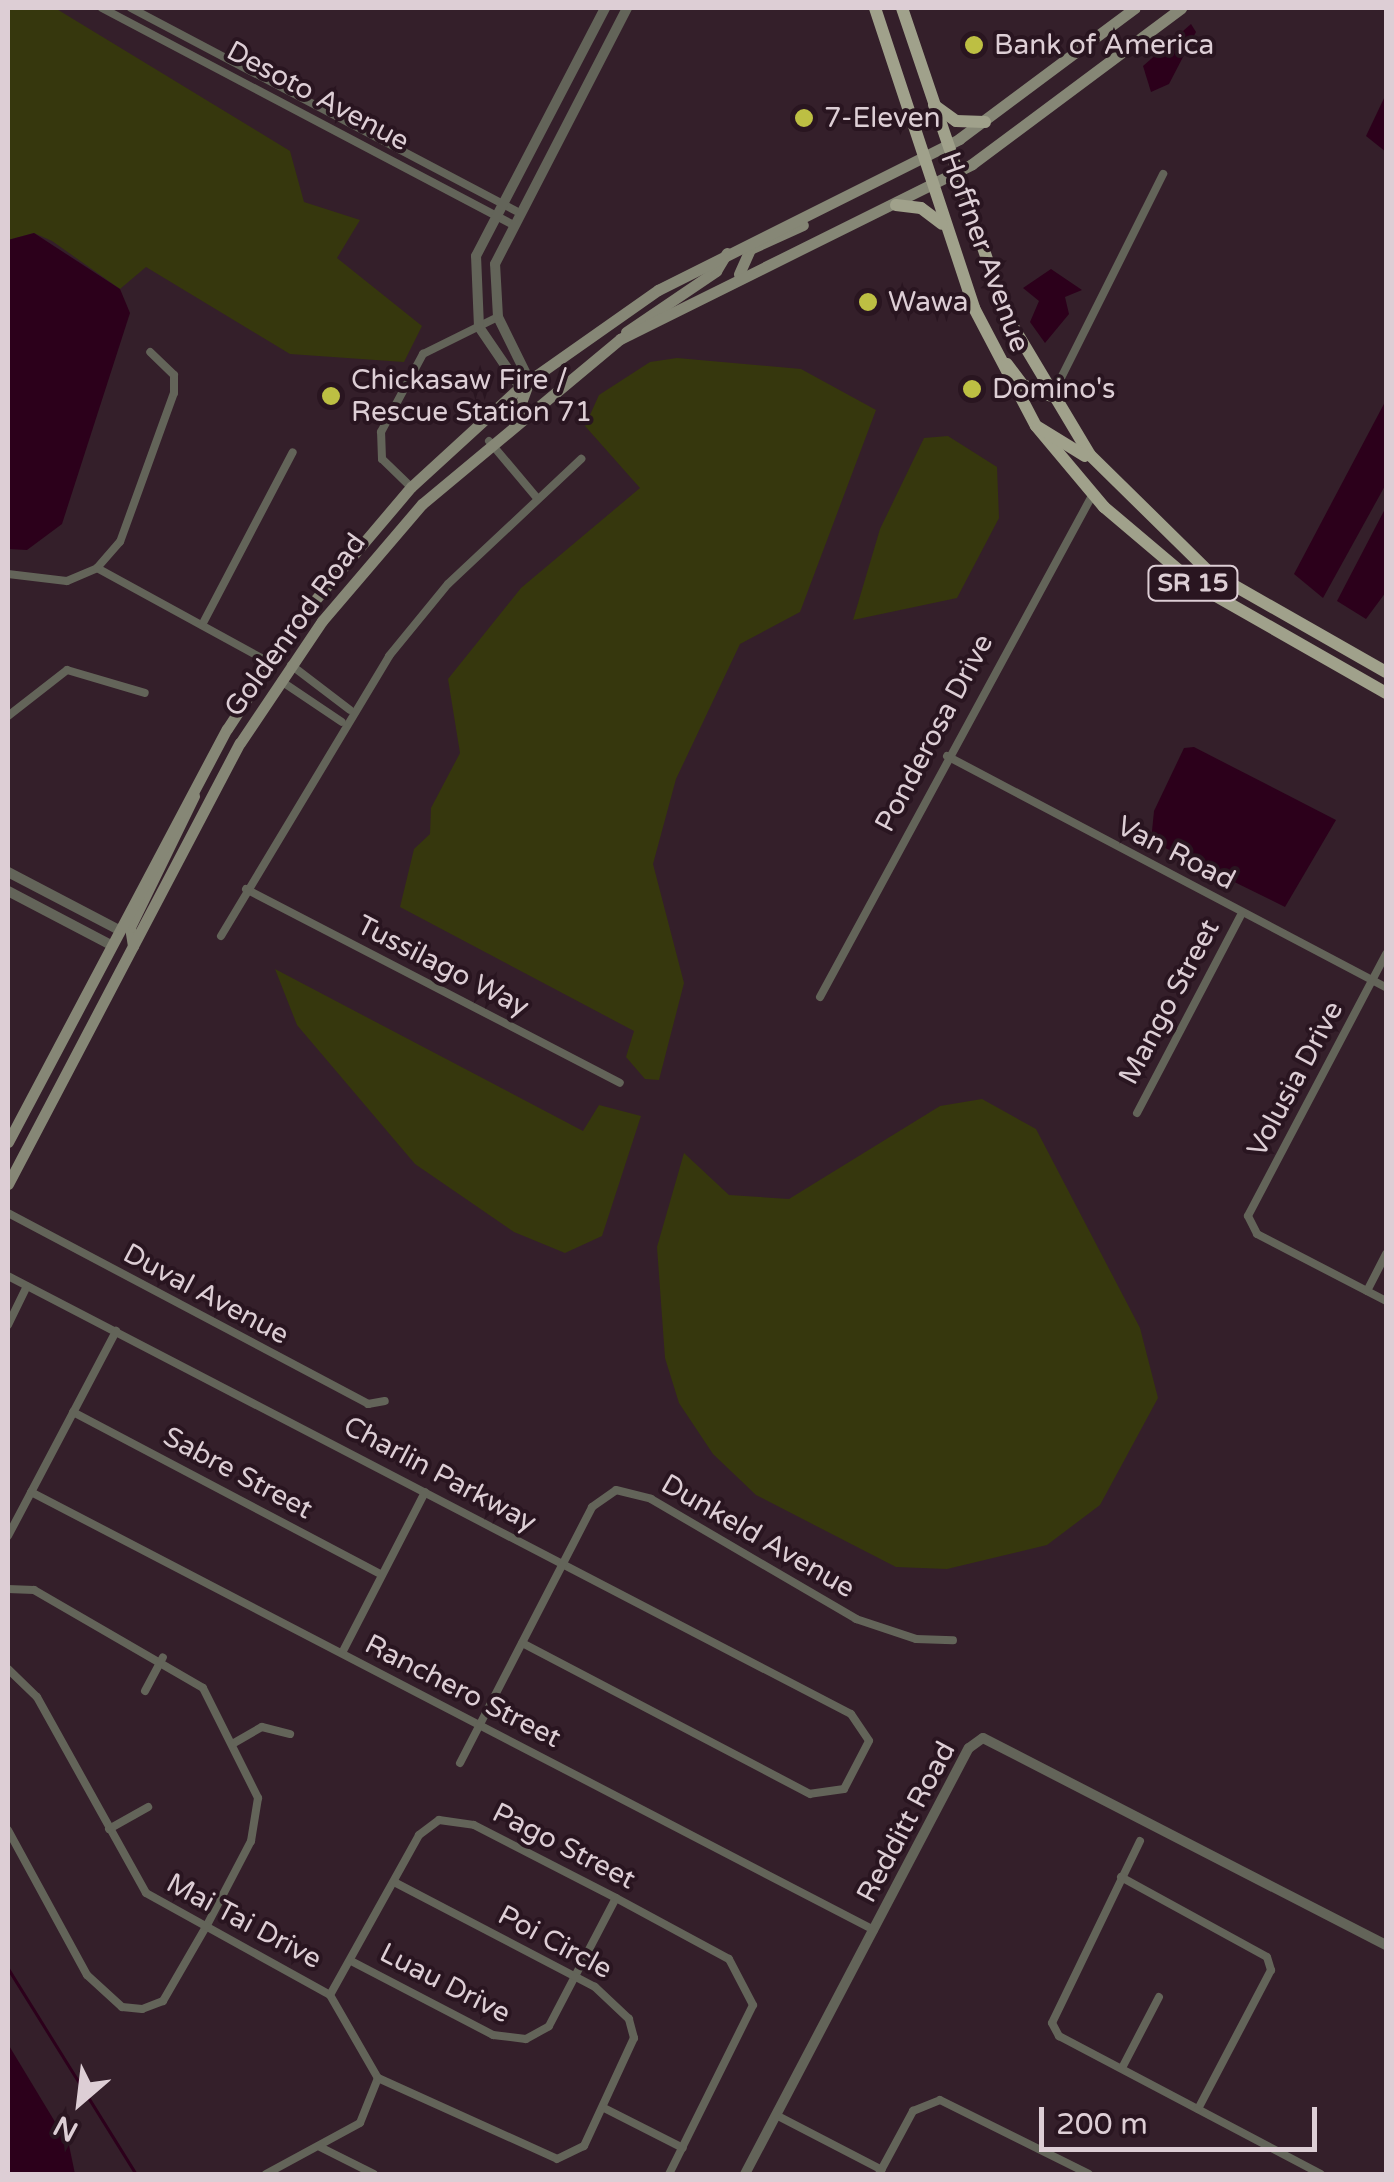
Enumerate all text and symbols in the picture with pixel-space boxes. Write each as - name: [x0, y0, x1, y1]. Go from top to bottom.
- place label: Bank of America: [994, 28, 1214, 62]
- street label: Desoto Avenue: [221, 34, 415, 158]
- marker: Bank of America: [963, 34, 985, 56]
- place label: 7-Eleven: [824, 101, 941, 135]
- marker: 7-Eleven: [793, 107, 815, 129]
- street label: Hoffner Avenue: [933, 147, 1037, 357]
- place label: Wawa: [888, 285, 968, 319]
- marker: Wawa: [857, 291, 879, 313]
- place label: Chickasaw Fire / Rescue Station 71: [351, 363, 592, 429]
- place label: Domino's: [992, 372, 1116, 406]
- marker: Domino's: [961, 378, 983, 400]
- marker: Chickasaw Fire / Rescue Station 71: [320, 385, 342, 407]
- street label: Goldenrod Road: [217, 527, 373, 723]
- road number: SR 15: [1146, 563, 1240, 603]
- street label: Ponderosa Drive: [868, 629, 1000, 837]
- street label: Van Road: [1111, 809, 1241, 897]
- street label: Tussilago Way: [351, 908, 535, 1024]
- street label: Mango Street: [1111, 914, 1227, 1090]
- street label: Volusia Drive: [1240, 995, 1350, 1163]
- street label: Duval Avenue: [117, 1236, 295, 1352]
- street label: Charlin Parkway: [338, 1409, 542, 1539]
- street label: Sabre Street: [158, 1420, 318, 1526]
- street label: Dunkeld Avenue: [655, 1467, 861, 1605]
- street label: Ranchero Street: [360, 1627, 566, 1755]
- street label: Redditt Road: [850, 1736, 962, 1908]
- street label: Pago Street: [487, 1796, 641, 1896]
- street label: Mai Tai Drive: [161, 1866, 327, 1976]
- street label: Poi Circle: [492, 1898, 618, 1986]
- street label: Luau Drive: [374, 1936, 516, 2030]
- north arrow: [30, 2052, 130, 2152]
- scale bar: [1044, 2087, 1322, 2149]
- text: 200 m: [1056, 2106, 1148, 2143]
- text: N: [48, 2108, 84, 2149]

